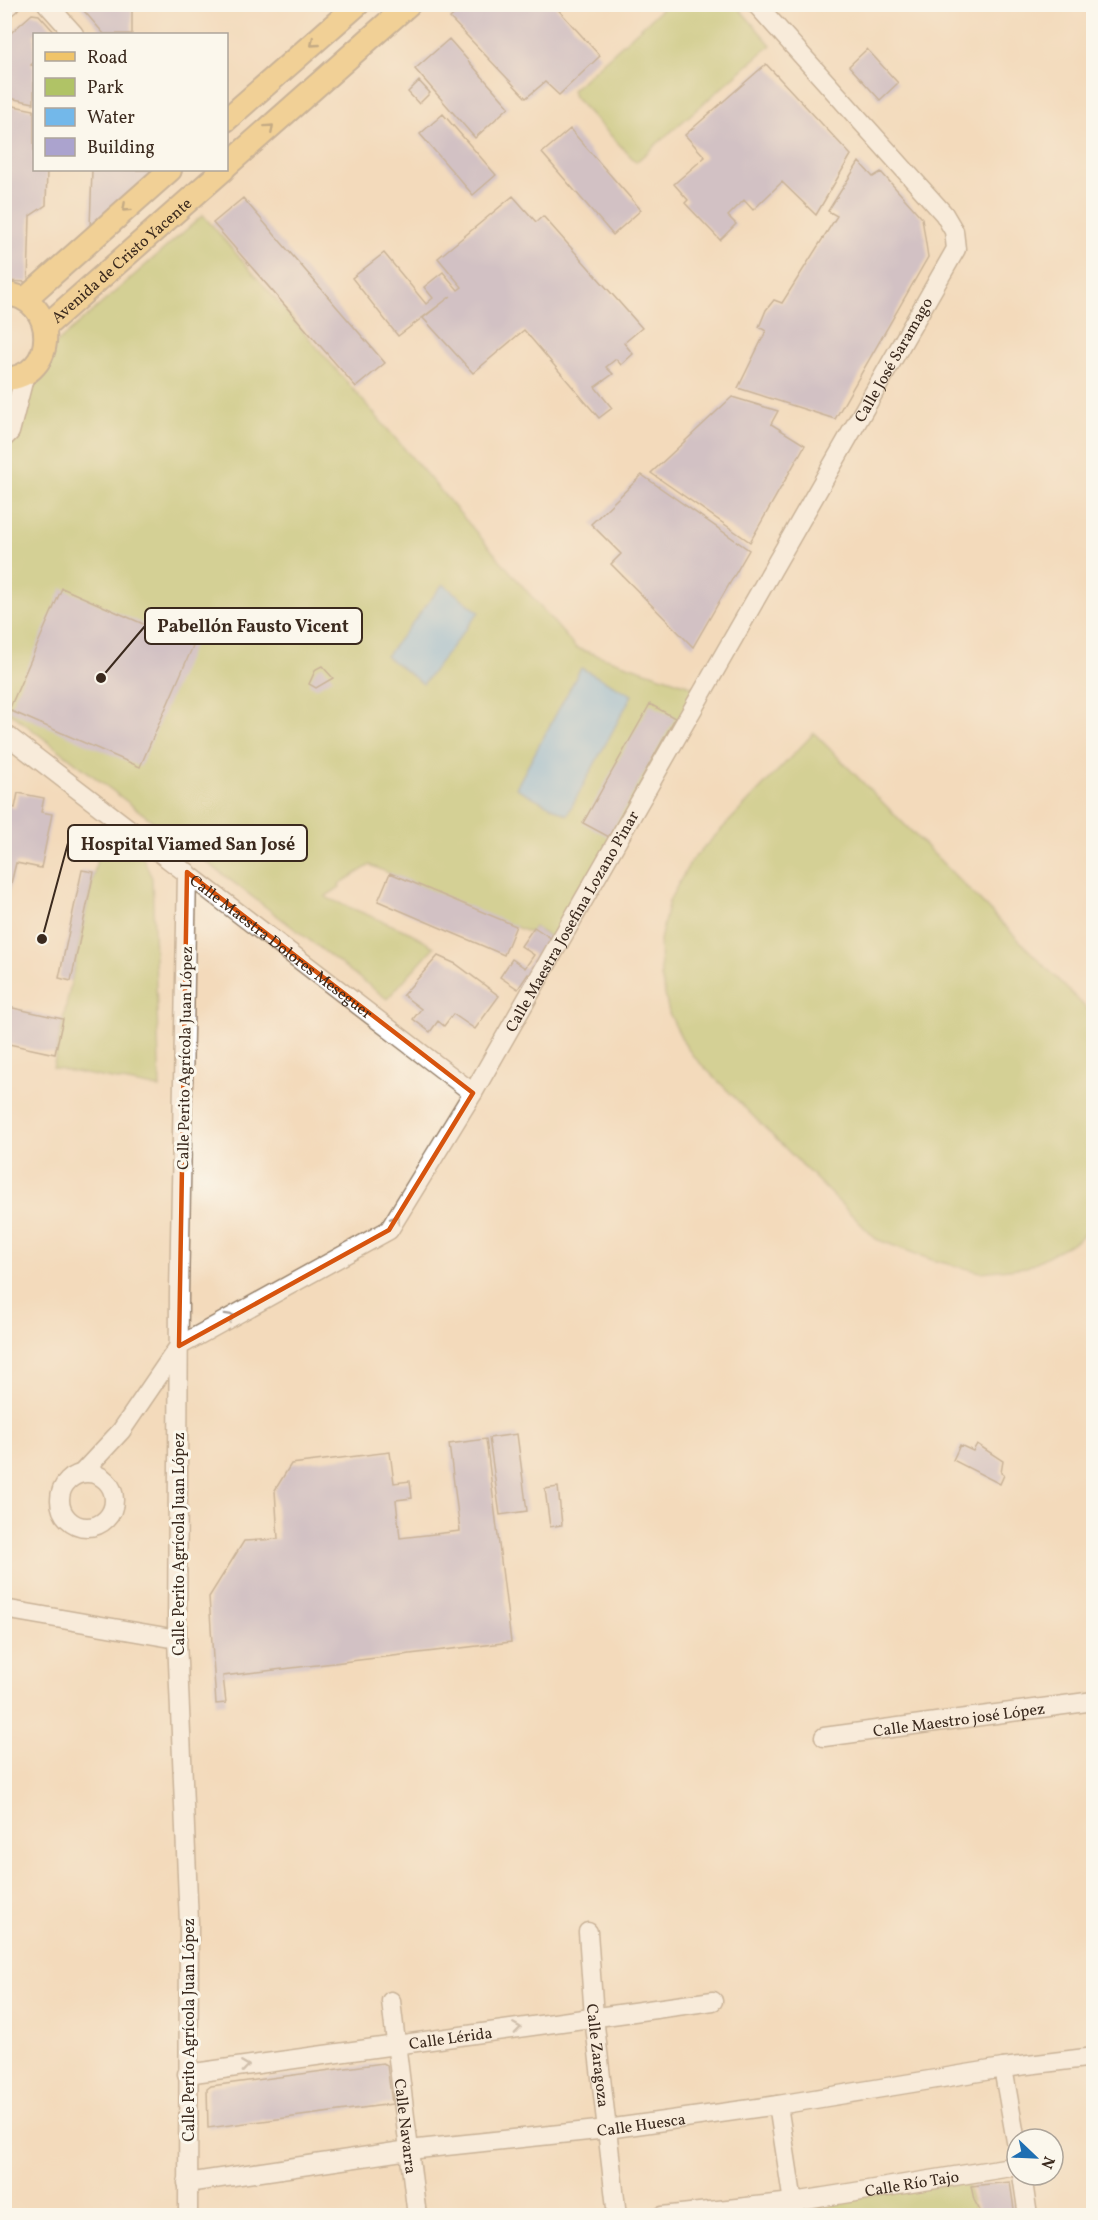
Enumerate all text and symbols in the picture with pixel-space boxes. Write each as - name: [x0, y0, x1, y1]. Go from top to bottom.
- legend: [33, 33, 228, 171]
- one-way arrow: [310, 36, 321, 47]
- text: Road: [87, 46, 128, 71]
- text: Park: [87, 76, 124, 101]
- text: Water: [87, 106, 135, 131]
- one-way arrow: [263, 124, 274, 135]
- text: Building: [87, 136, 155, 161]
- street label: Avenida de Cristo Yacente: [47, 193, 197, 329]
- one-way arrow: [122, 201, 133, 212]
- street label: Calle José Saramago: [850, 294, 939, 427]
- callout: Pabellón Fausto Vicent: [145, 608, 362, 644]
- text: Pabellón Fausto Vicent: [157, 615, 349, 640]
- street label: Calle Maestra Josefina Lozano Pinar: [501, 807, 645, 1037]
- callout: Hospital Viamed San José: [68, 825, 307, 861]
- text: Hospital Viamed San José: [81, 833, 295, 858]
- street label: Calle Maestra Dolores Meseguer: [184, 870, 377, 1025]
- street label: Calle Perito Agrícola Juan López: [173, 946, 199, 1170]
- one-way arrow: [389, 1215, 401, 1225]
- one-way arrow: [224, 1313, 234, 1324]
- street label: Calle Perito Agrícola Juan López: [169, 1432, 191, 1656]
- street label: Calle Maestro josé López: [872, 1699, 1046, 1743]
- street label: Calle Perito Agrícola Juan López: [179, 1918, 201, 2142]
- street label: Calle Zaragoza: [580, 2003, 613, 2109]
- street label: Calle Lérida: [408, 2023, 494, 2056]
- one-way arrow: [512, 2023, 521, 2035]
- one-way arrow: [241, 2060, 250, 2073]
- street label: Calle Navarra: [387, 2077, 421, 2175]
- street label: Calle Huesca: [596, 2109, 687, 2143]
- north arrow: [1005, 2127, 1065, 2187]
- text: N: [1034, 2152, 1059, 2172]
- street label: Calle Río Tajo: [863, 2166, 961, 2203]

